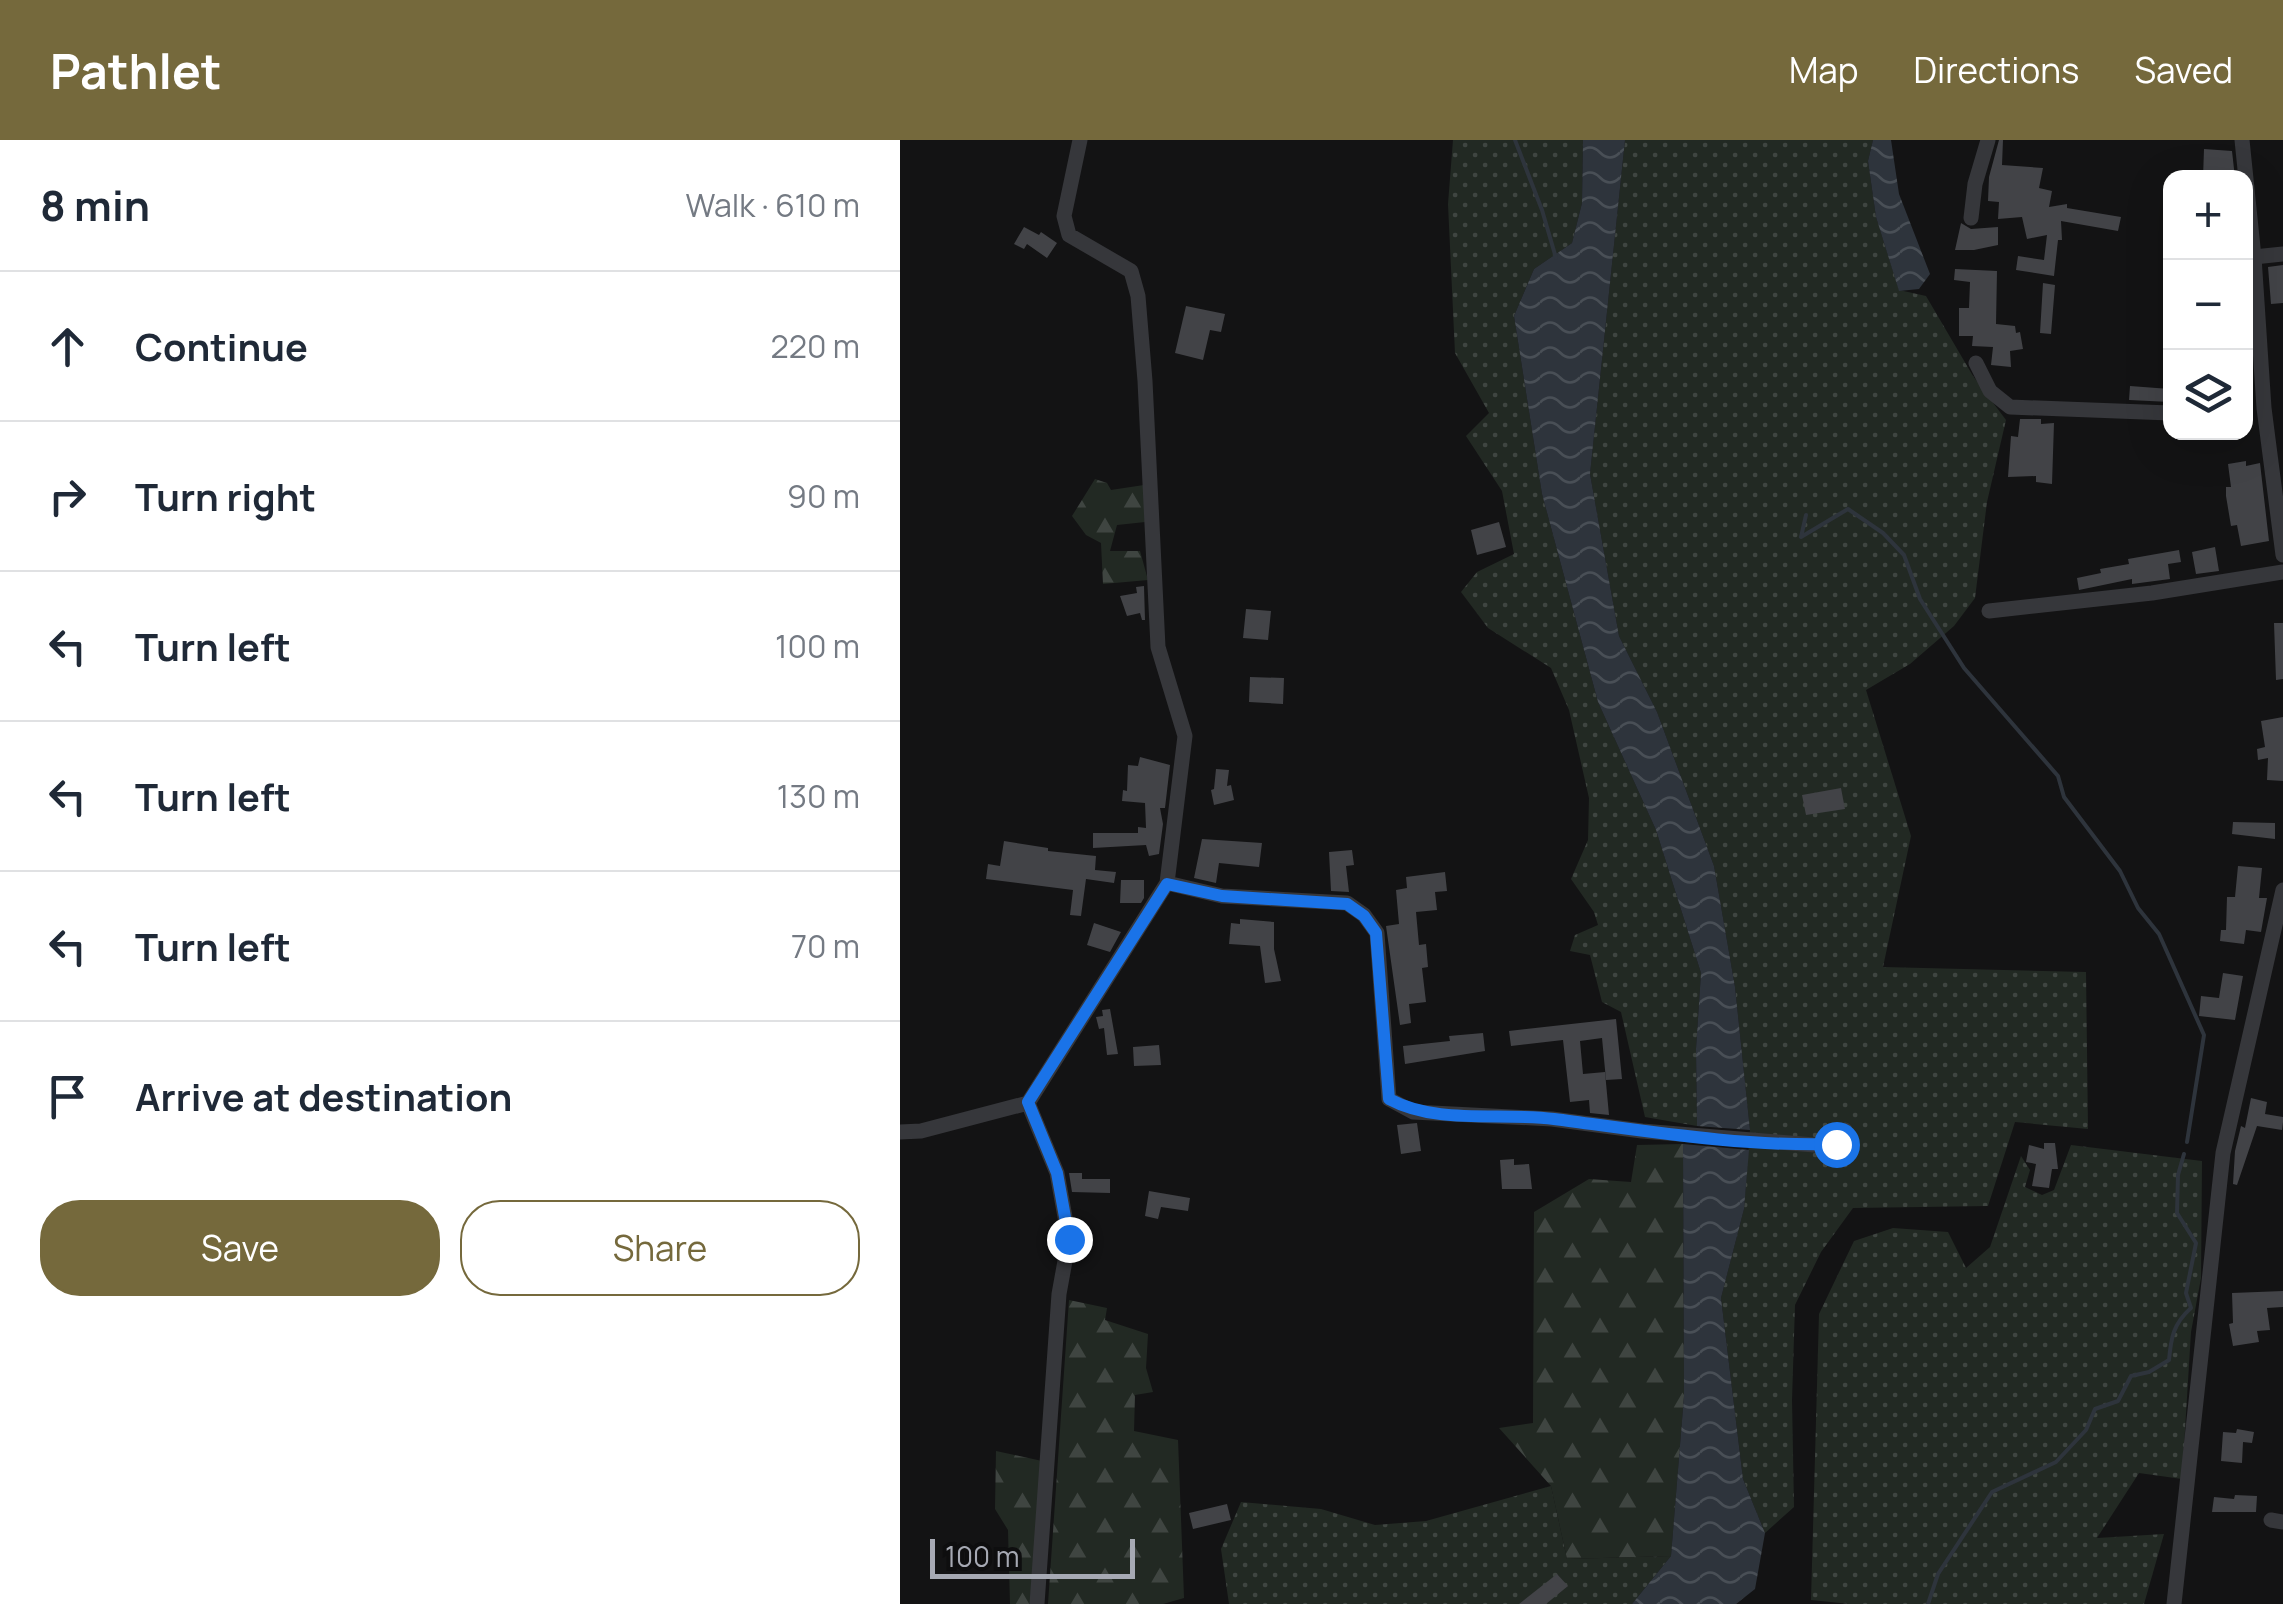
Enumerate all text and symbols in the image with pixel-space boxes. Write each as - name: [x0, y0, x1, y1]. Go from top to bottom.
- text: Pathlet: [50, 38, 222, 103]
- text: Map: [1789, 46, 1859, 94]
- text: Directions: [1914, 46, 2079, 94]
- text: Saved: [2134, 46, 2233, 94]
- map controls: [2163, 170, 2253, 440]
- button: +: [2163, 170, 2253, 260]
- text: 8 min: [40, 176, 150, 234]
- text: Walk · 610 m: [685, 183, 860, 227]
- button: −: [2163, 260, 2253, 350]
- icon: ahead: [40, 319, 95, 374]
- text: Continue: [135, 320, 308, 372]
- text: 220 m: [770, 324, 860, 368]
- button: layers: [2163, 350, 2253, 440]
- icon: right: [40, 469, 95, 524]
- text: Turn right: [135, 470, 316, 522]
- text: 90 m: [787, 474, 860, 518]
- icon: left: [40, 619, 95, 674]
- text: Turn left: [135, 620, 291, 672]
- text: 100 m: [775, 624, 860, 668]
- icon: left: [40, 769, 95, 824]
- text: Turn left: [135, 770, 291, 822]
- text: 130 m: [777, 774, 860, 818]
- icon: left: [40, 919, 95, 974]
- text: Turn left: [135, 920, 291, 972]
- text: 70 m: [791, 924, 860, 968]
- icon: arrive: [40, 1069, 95, 1124]
- text: Arrive at destination: [135, 1070, 512, 1122]
- route start: [1814, 1122, 1860, 1168]
- button: Save: [40, 1200, 440, 1296]
- button: Share: [460, 1200, 860, 1296]
- route end: [1047, 1217, 1093, 1263]
- scale bar: [930, 1534, 1135, 1578]
- text: 100 m: [945, 1537, 1019, 1575]

